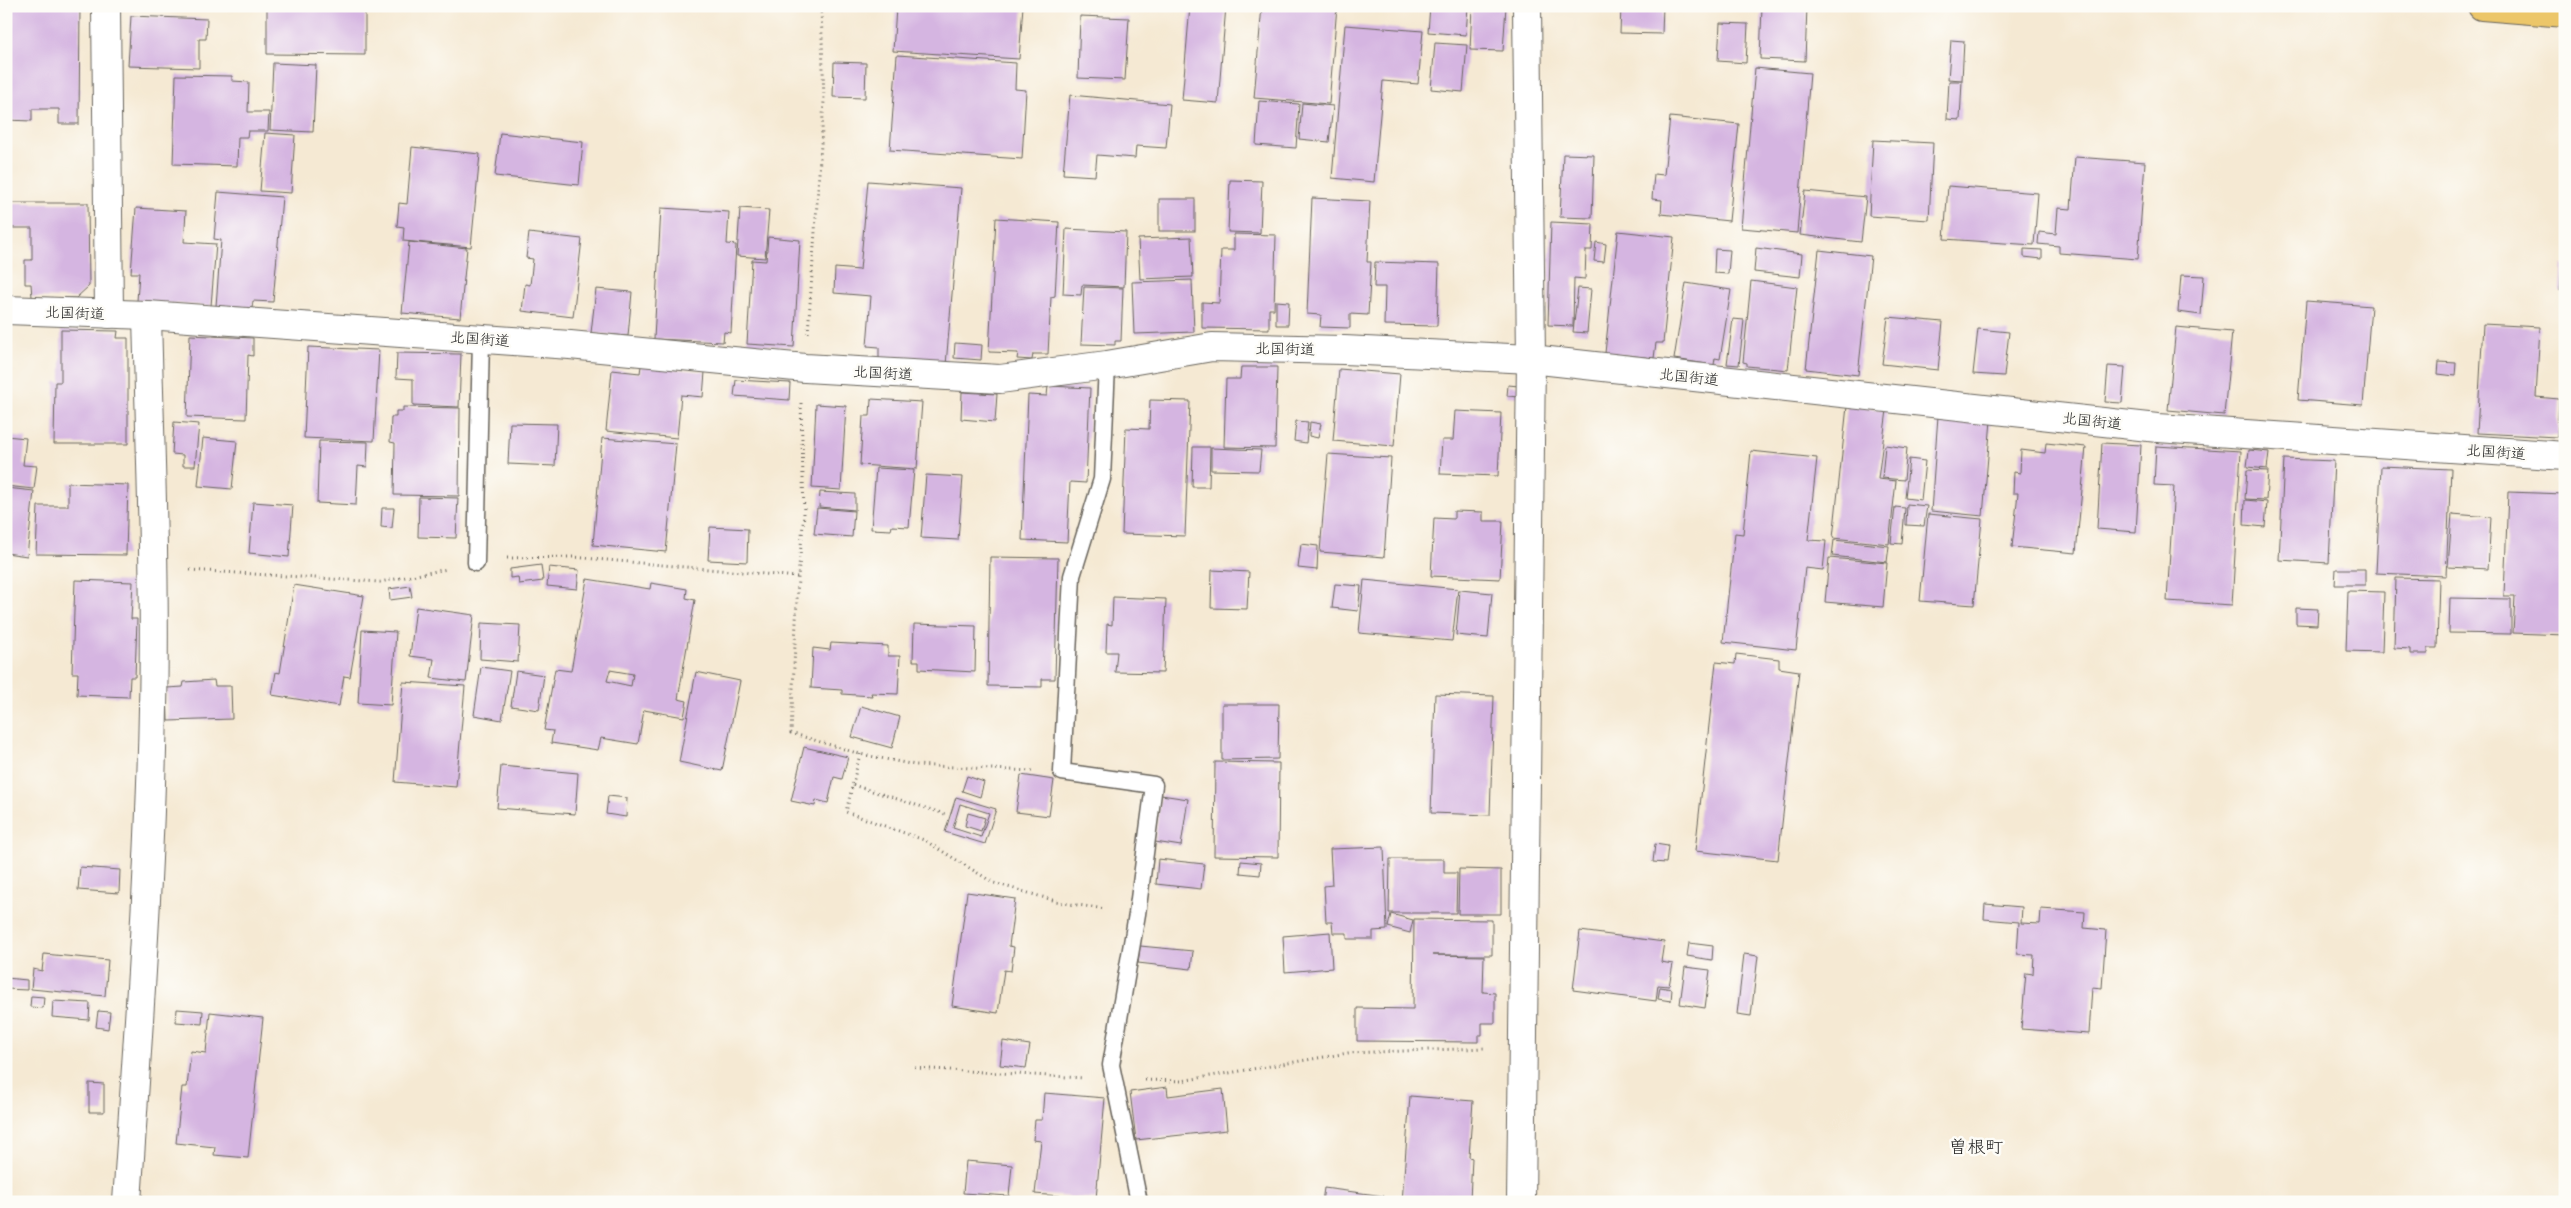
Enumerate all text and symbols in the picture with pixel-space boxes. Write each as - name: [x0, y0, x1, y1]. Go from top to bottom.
- street label: 北国街道: [45, 305, 105, 325]
- street label: 北国街道: [449, 330, 510, 352]
- street label: 北国街道: [1255, 341, 1315, 361]
- street label: 北国街道: [852, 364, 913, 386]
- street label: 北国街道: [1658, 367, 1720, 391]
- street label: 北国街道: [2061, 411, 2123, 435]
- street label: 北国街道: [2465, 443, 2526, 465]
- district label: 曽根町: [1949, 1138, 2003, 1160]

